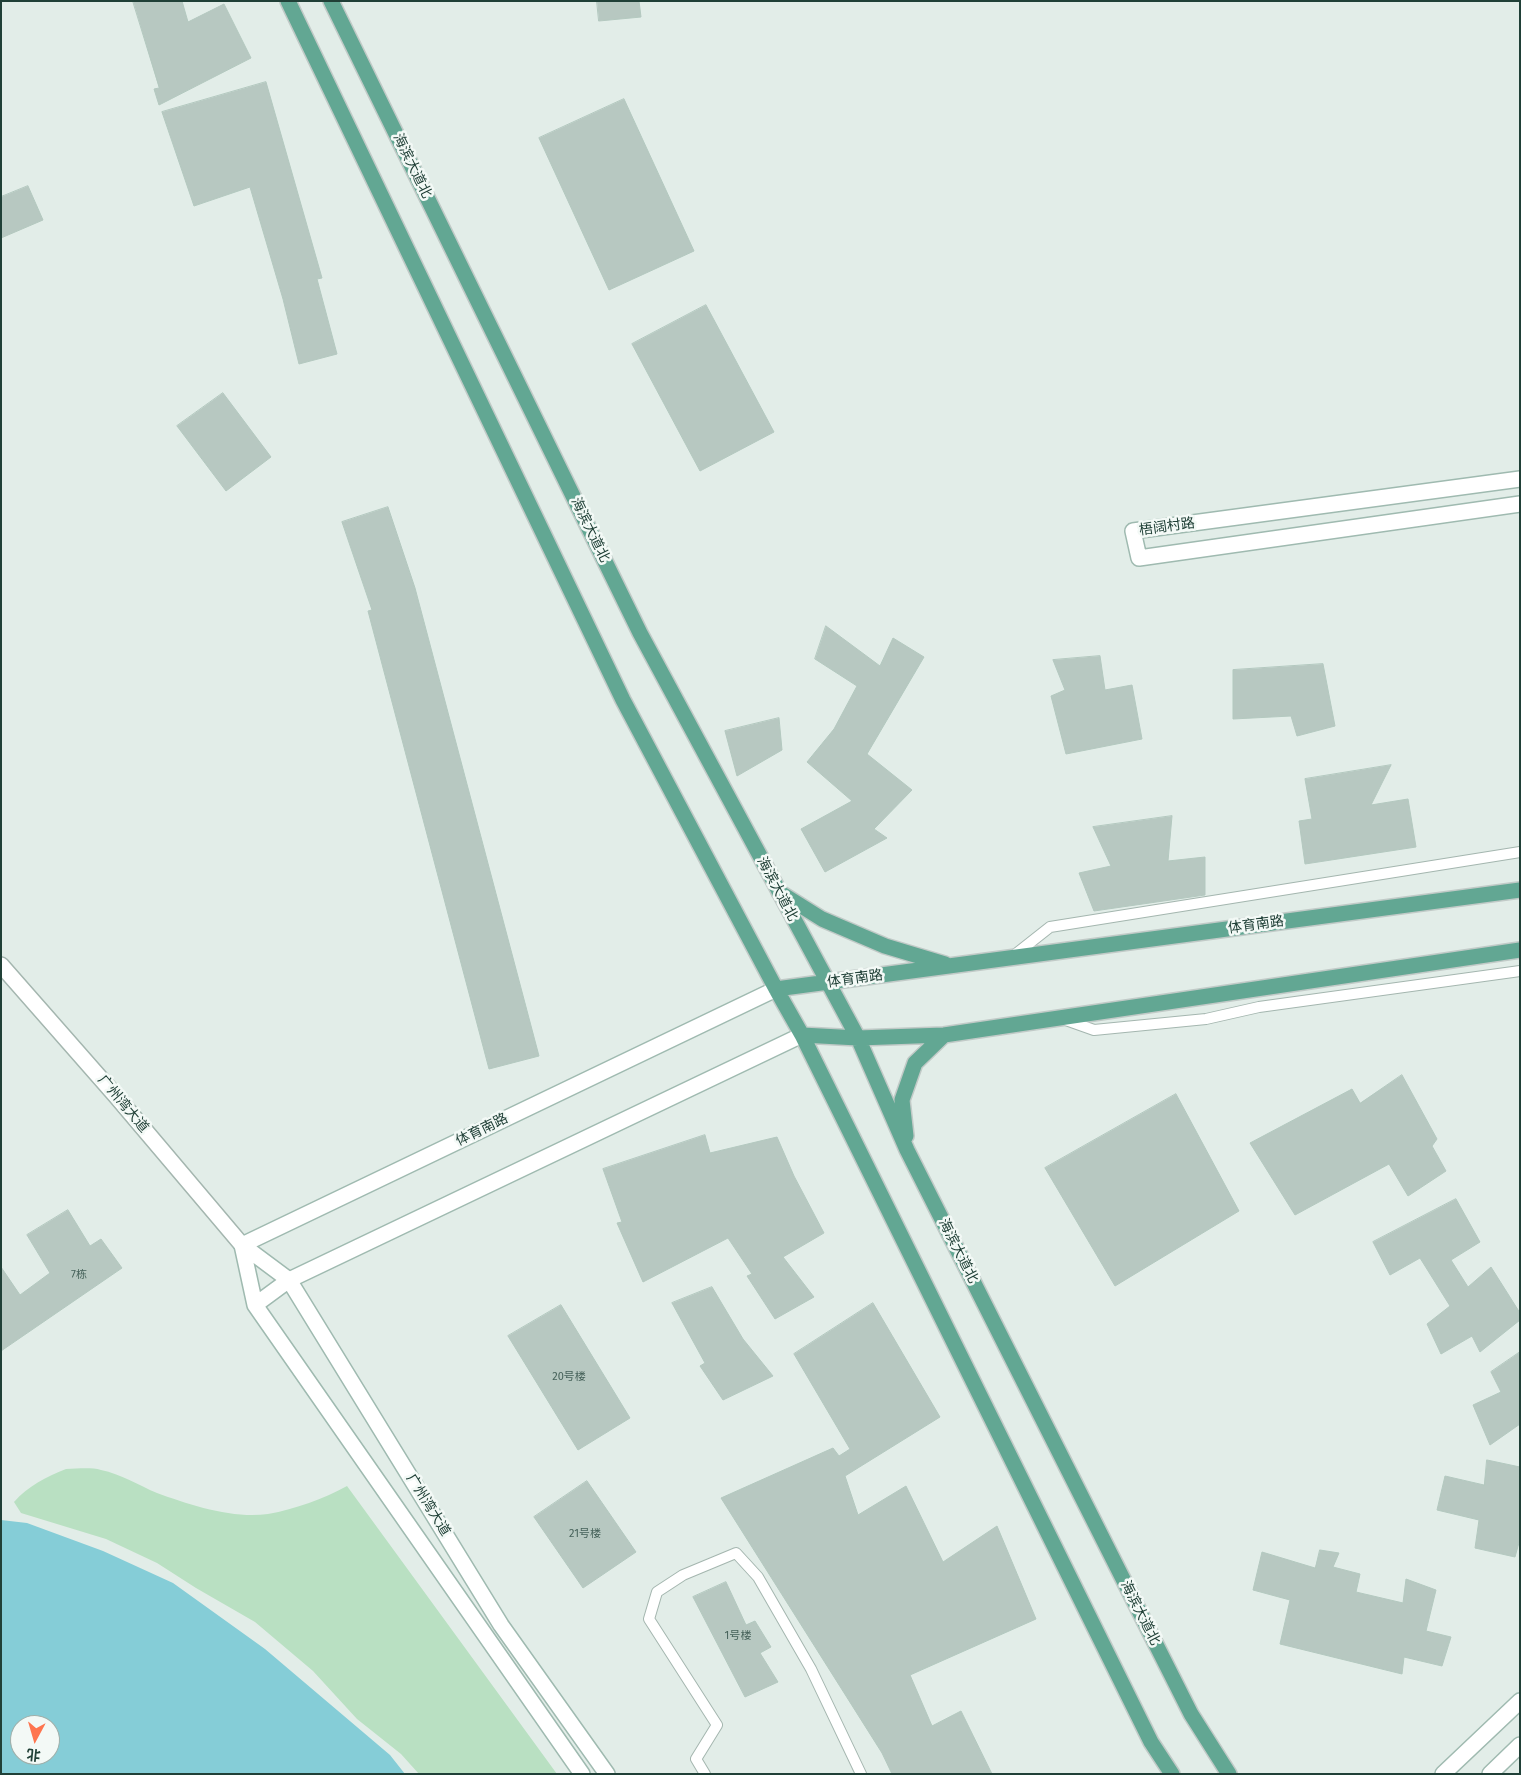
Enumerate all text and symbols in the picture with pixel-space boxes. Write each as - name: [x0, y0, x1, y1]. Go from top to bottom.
- street label: 海滨大道北: [389, 131, 435, 201]
- street label: 海滨大道北: [567, 495, 613, 565]
- street label: 梧阔村路: [1138, 515, 1196, 539]
- street label: 海滨大道北: [753, 854, 801, 924]
- street label: 体育南路: [1227, 913, 1285, 937]
- street label: 体育南路: [826, 967, 884, 991]
- street label: 广州湾大道: [94, 1072, 152, 1136]
- street label: 体育南路: [453, 1110, 511, 1150]
- street label: 海滨大道北: [935, 1216, 981, 1286]
- house number: 7栋: [71, 1268, 87, 1282]
- house number: 20号楼: [552, 1370, 586, 1384]
- street label: 广州湾大道: [402, 1471, 454, 1539]
- house number: 21号楼: [569, 1527, 601, 1541]
- street label: 海滨大道北: [1117, 1578, 1163, 1648]
- house number: 1号楼: [725, 1629, 751, 1643]
- north arrow: [10, 1715, 60, 1765]
- text: 北: [26, 1745, 41, 1764]

